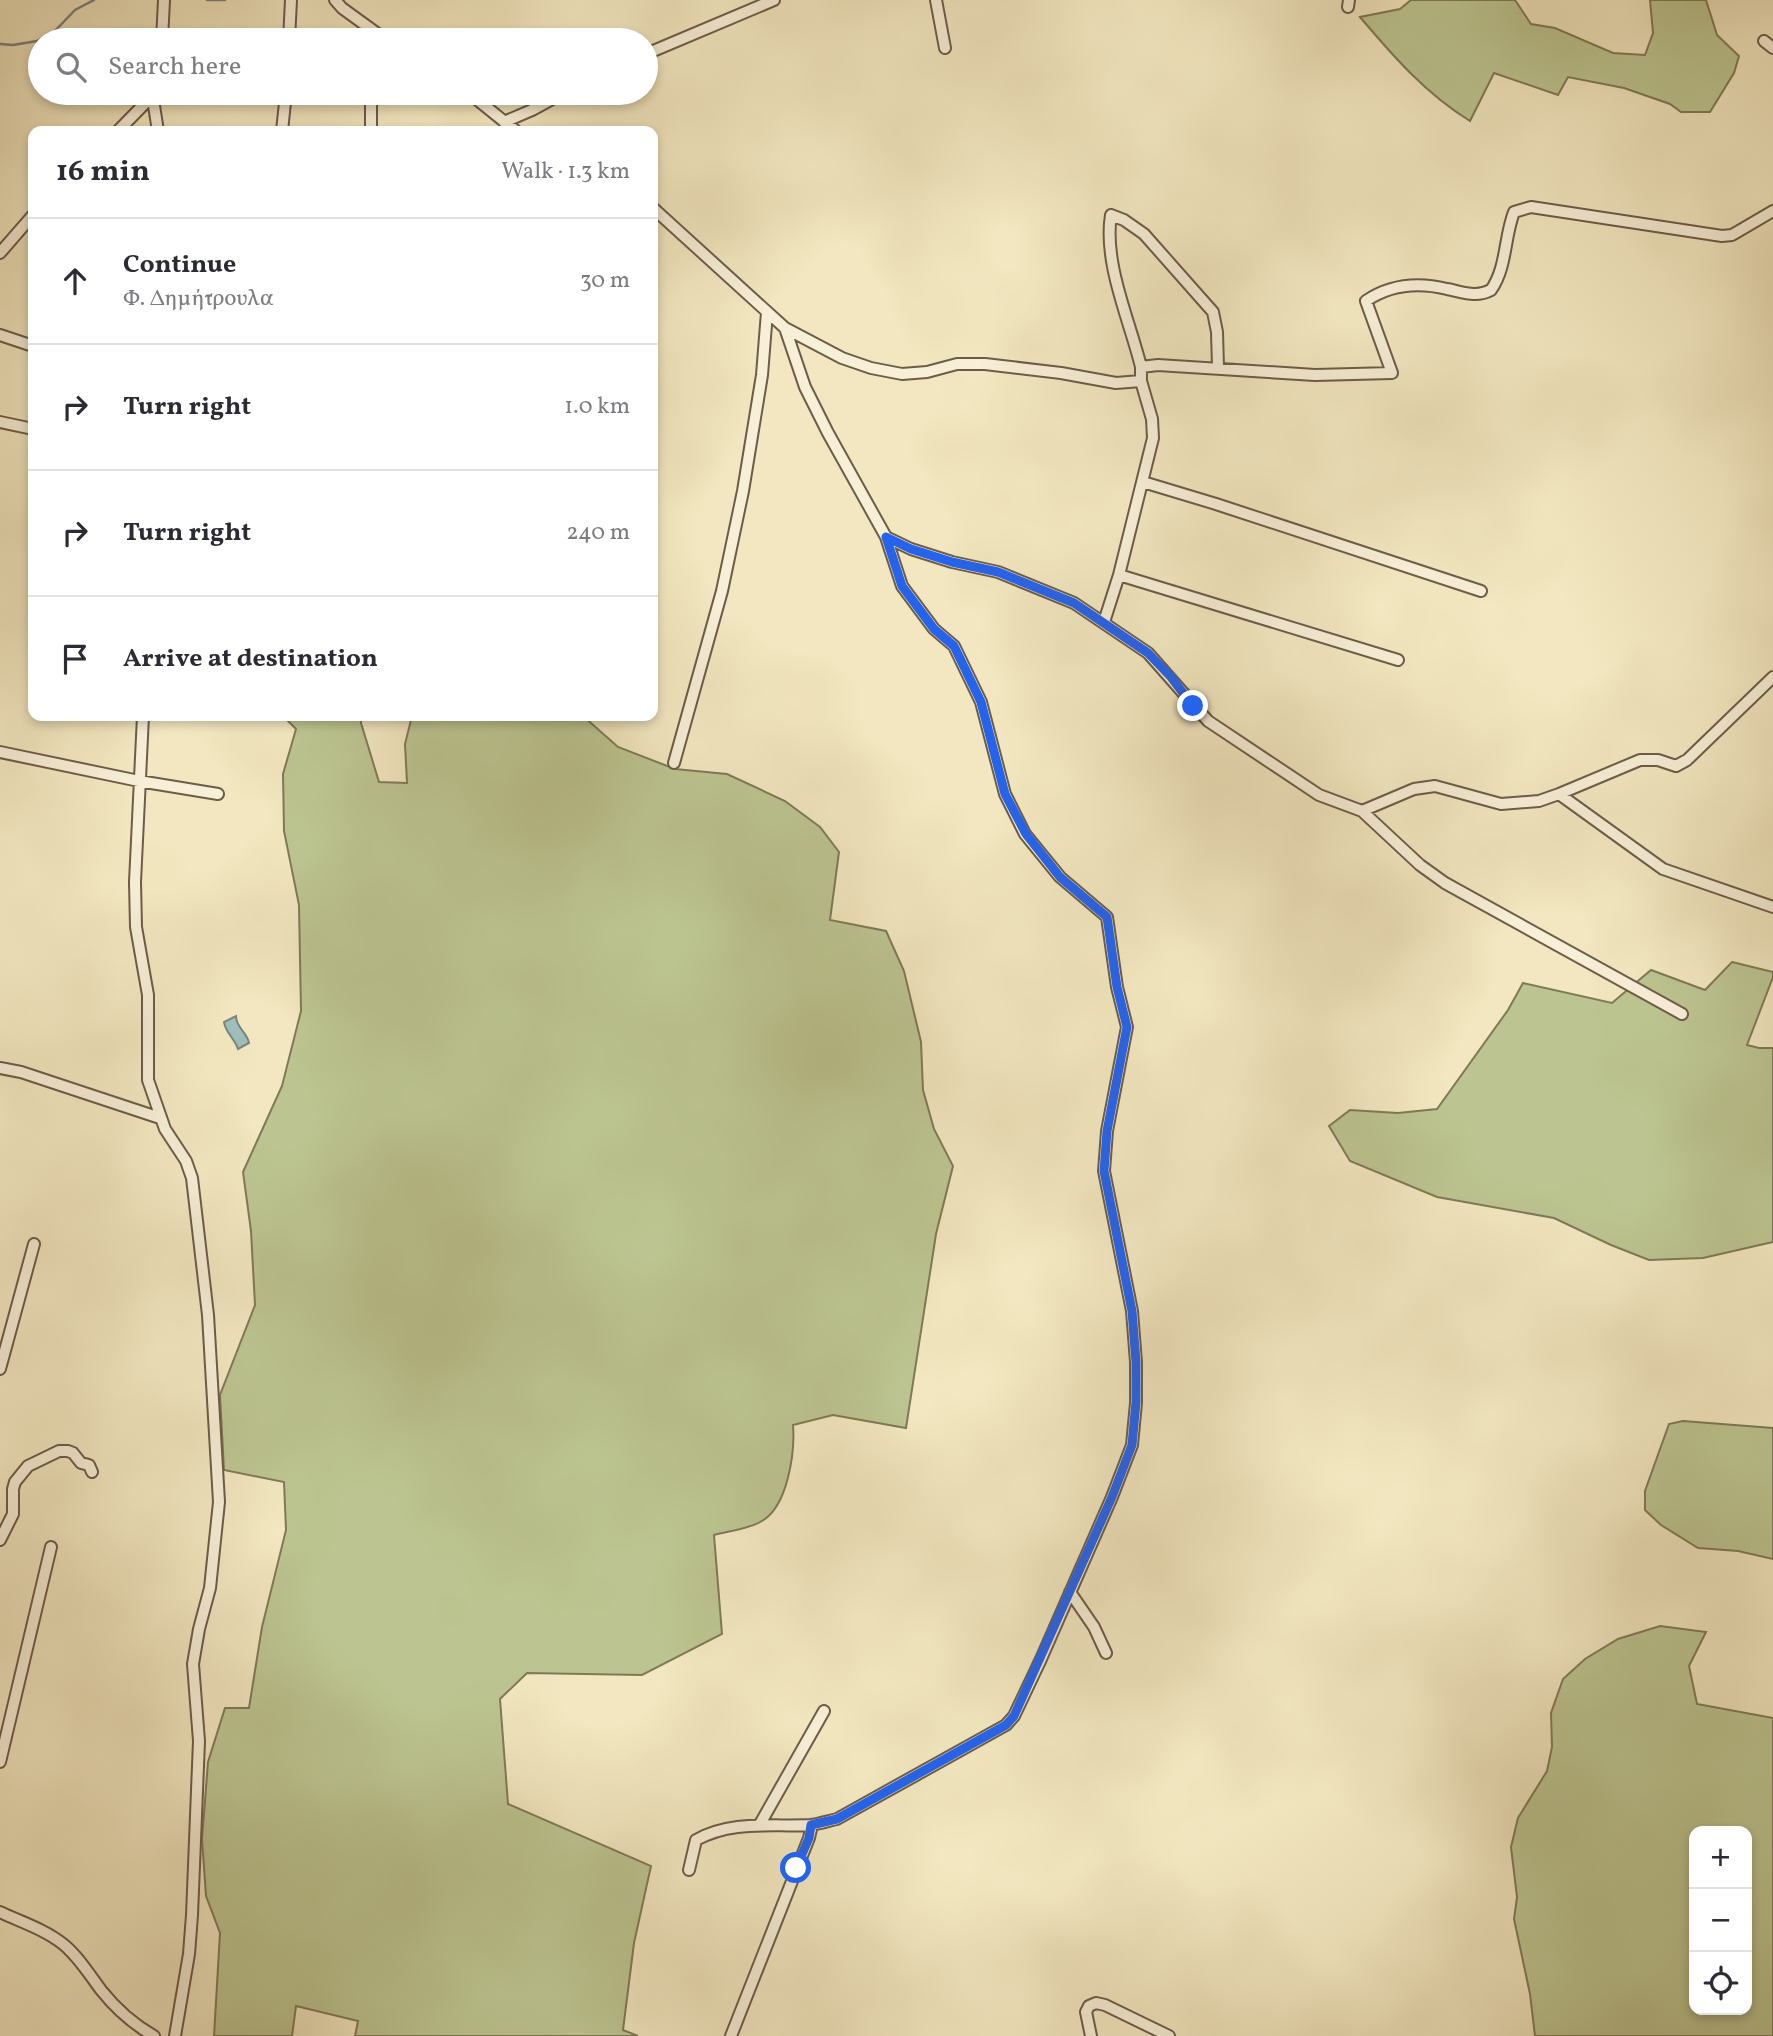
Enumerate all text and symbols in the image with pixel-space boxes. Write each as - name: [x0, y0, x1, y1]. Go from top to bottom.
- search box: [28, 28, 658, 105]
- icon: search: [52, 48, 90, 86]
- text: Search here: [108, 49, 241, 85]
- text: 16 min: [56, 151, 150, 193]
- text: Walk · 1.3 km: [501, 156, 630, 188]
- text: Continue: [123, 247, 236, 283]
- icon: ahead: [56, 262, 94, 300]
- text: 30 m: [580, 265, 630, 297]
- text: Φ. Δημήτρουλα: [123, 283, 274, 315]
- icon: right: [56, 388, 94, 426]
- text: Turn right: [123, 389, 251, 425]
- text: 1.0 km: [564, 391, 630, 423]
- icon: right: [56, 514, 94, 552]
- text: Turn right: [123, 515, 251, 551]
- text: 240 m: [566, 517, 630, 549]
- icon: arrive: [56, 640, 94, 678]
- text: Arrive at destination: [123, 641, 378, 677]
- route end: [1177, 690, 1208, 721]
- map controls: [1689, 1826, 1752, 2015]
- button: +: [1689, 1826, 1752, 1889]
- route start: [780, 1852, 811, 1883]
- button: −: [1689, 1889, 1752, 1952]
- button: locate: [1689, 1952, 1752, 2015]

